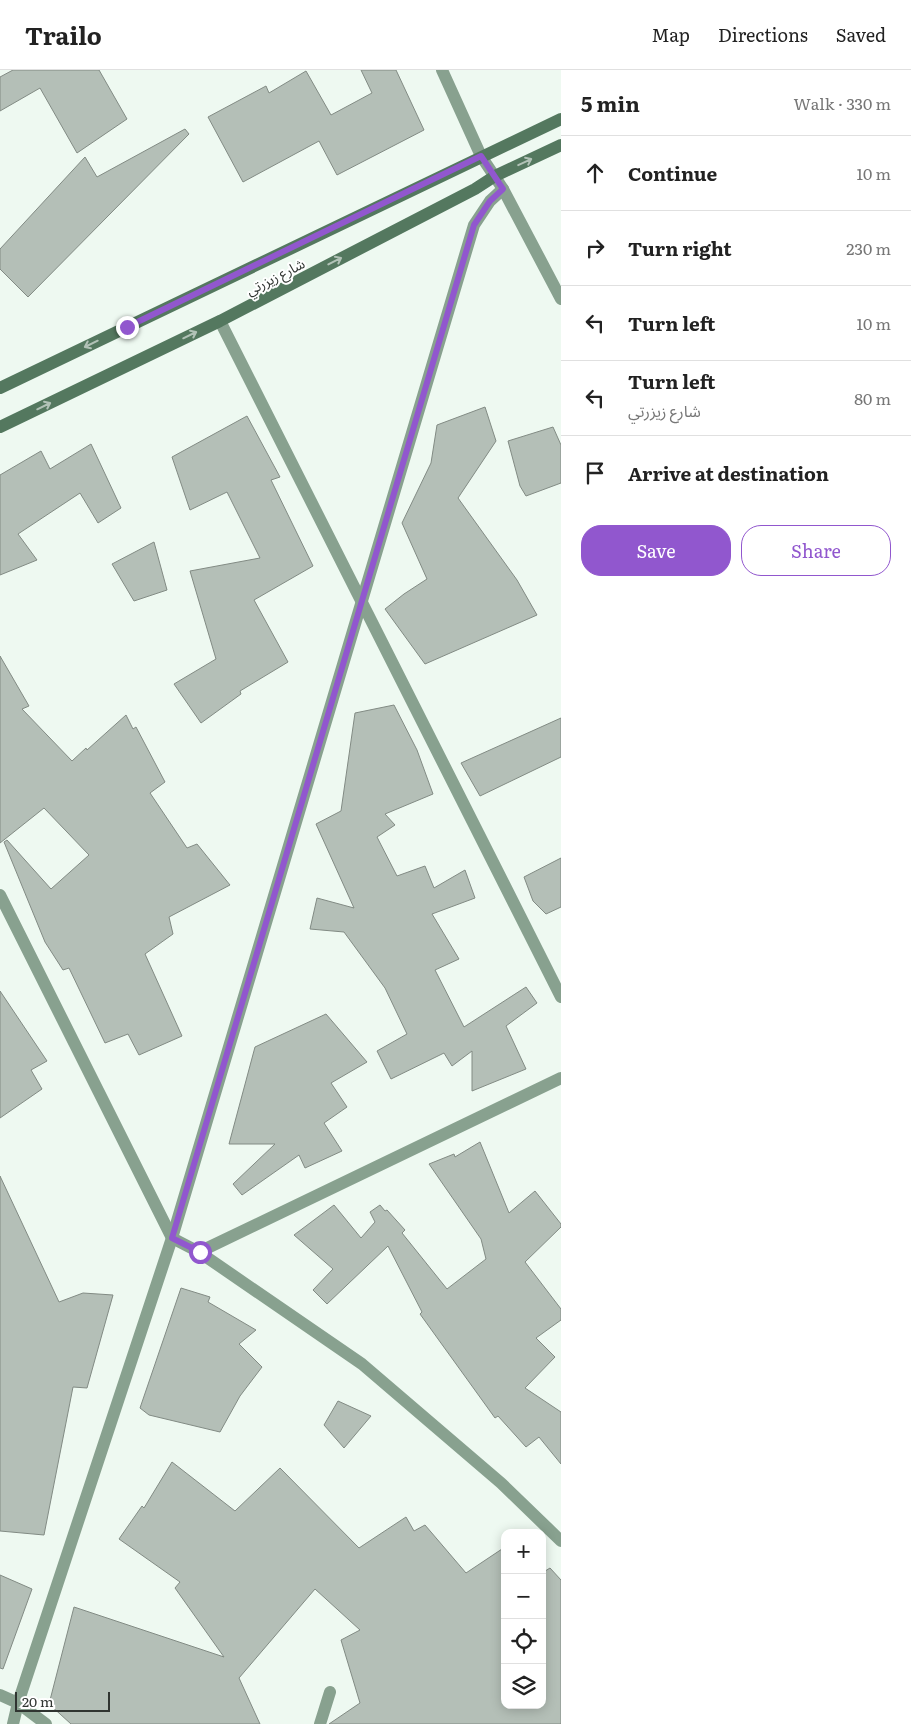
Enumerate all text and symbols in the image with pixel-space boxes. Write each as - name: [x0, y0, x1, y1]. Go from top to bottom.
- text: Trailo: [25, 17, 102, 52]
- text: Map: [652, 21, 690, 48]
- text: Directions: [718, 21, 808, 48]
- text: Saved: [836, 21, 886, 48]
- text: 5 min: [581, 87, 640, 118]
- text: Walk · 330 m: [793, 91, 891, 115]
- one-way arrow: [517, 156, 532, 166]
- icon: ahead: [581, 159, 609, 187]
- text: Continue: [628, 159, 717, 187]
- text: 10 m: [857, 161, 891, 185]
- icon: right: [581, 234, 609, 262]
- text: Turn right: [628, 234, 732, 262]
- text: 230 m: [846, 236, 891, 260]
- street label: شارع زيزرتي: [242, 253, 309, 301]
- one-way arrow: [327, 256, 342, 265]
- icon: left: [581, 309, 609, 337]
- text: Turn left: [628, 309, 715, 337]
- text: 10 m: [857, 311, 891, 335]
- route end: [116, 316, 139, 339]
- one-way arrow: [182, 330, 197, 340]
- one-way arrow: [84, 340, 99, 350]
- text: Turn left: [628, 367, 715, 395]
- icon: left: [581, 384, 609, 412]
- text: 80 m: [854, 386, 891, 410]
- text: شارع زيزرتي: [628, 398, 701, 422]
- one-way arrow: [36, 401, 51, 410]
- icon: arrive: [581, 459, 609, 487]
- text: Arrive at destination: [628, 459, 829, 487]
- button: Save: [581, 525, 731, 576]
- button: Share: [741, 525, 891, 576]
- route start: [189, 1241, 212, 1264]
- map controls: [501, 1529, 546, 1709]
- button: +: [501, 1529, 546, 1574]
- button: −: [501, 1574, 546, 1619]
- button: locate: [501, 1619, 546, 1664]
- button: layers: [501, 1664, 546, 1709]
- scale bar: [15, 1689, 110, 1712]
- text: 20 m: [22, 1691, 54, 1711]

